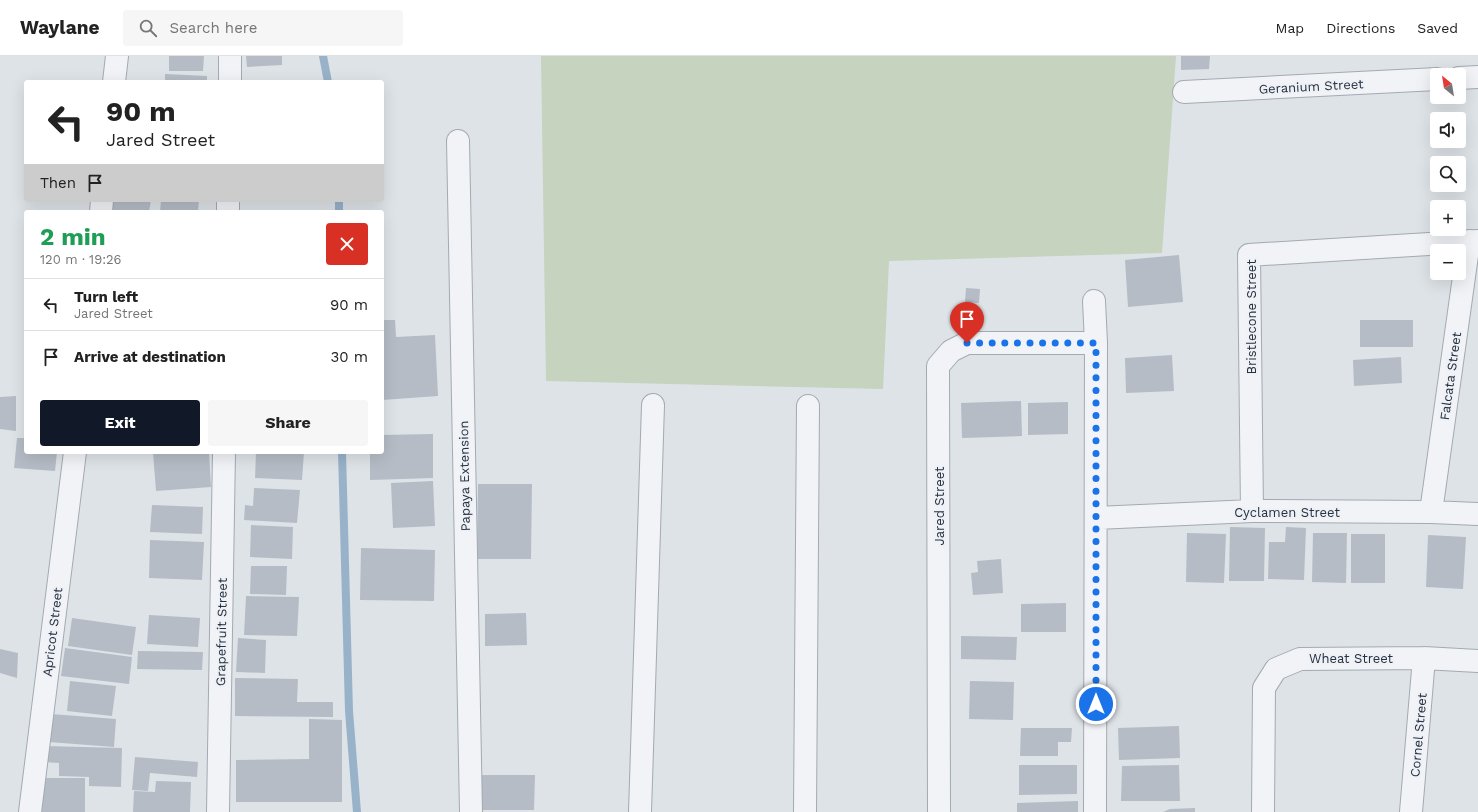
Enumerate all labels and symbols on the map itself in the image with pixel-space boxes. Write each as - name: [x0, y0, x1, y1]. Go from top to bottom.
- north arrow: [1430, 68, 1466, 104]
- street label: Geranium Street: [1258, 76, 1364, 97]
- street label: Bristlecone Street: [1244, 259, 1259, 375]
- pin: [950, 302, 984, 343]
- street label: Falcata Street: [1437, 330, 1464, 421]
- street label: Papaya Extension: [456, 420, 473, 532]
- street label: Jared Street: [932, 466, 947, 545]
- street label: Cyclamen Street: [1234, 505, 1340, 520]
- street label: Grapefruit Street: [213, 577, 230, 686]
- street label: Apricot Street: [40, 586, 65, 677]
- street label: Wheat Street: [1309, 651, 1394, 666]
- position arrow: [1075, 683, 1117, 725]
- street label: Cornel Street: [1407, 692, 1430, 778]

